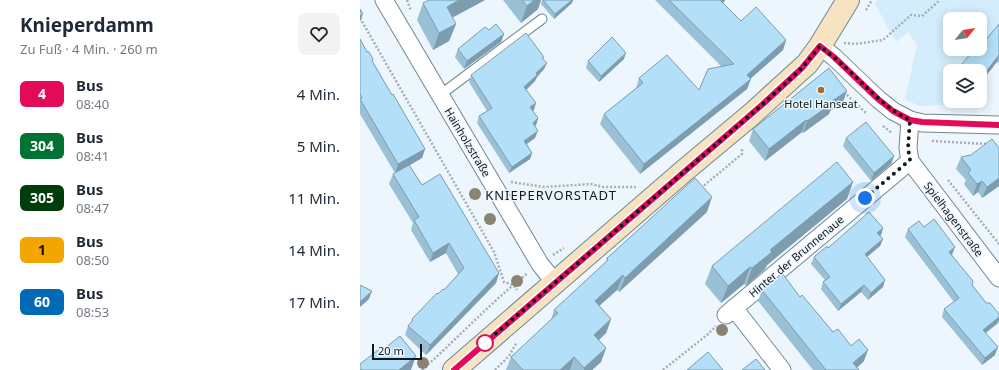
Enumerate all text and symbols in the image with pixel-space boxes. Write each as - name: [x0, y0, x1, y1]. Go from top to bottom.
- text: Knieperdamm: [20, 12, 154, 38]
- north arrow: [943, 12, 987, 56]
- map controls: [943, 12, 987, 108]
- button: heart: [298, 13, 340, 55]
- text: Zu Fuß · 4 Min. · 260 m: [20, 40, 158, 58]
- button: layers: [943, 64, 987, 108]
- text: Bus: [76, 75, 103, 95]
- text: 4: [38, 84, 46, 103]
- text: 4 Min.: [297, 84, 340, 104]
- marker: Hotel Hanseat: [816, 85, 826, 95]
- text: 08:40: [76, 95, 109, 113]
- place label: Hotel Hanseat: [784, 96, 858, 111]
- street label: Hainholzstraße: [441, 105, 495, 179]
- text: Bus: [76, 127, 103, 147]
- text: 304: [30, 136, 54, 155]
- text: 5 Min.: [297, 136, 340, 156]
- text: 08:41: [76, 147, 109, 165]
- street label: Spielhagenstraße: [921, 178, 987, 260]
- text: Bus: [76, 179, 103, 199]
- district label: KNIEPERVORSTADT: [485, 186, 617, 204]
- text: 305: [30, 188, 54, 207]
- text: 11 Min.: [288, 188, 340, 208]
- your location: [855, 188, 875, 208]
- text: 08:47: [76, 199, 109, 217]
- street label: Hinter der Brunnenaue: [745, 212, 847, 300]
- text: Bus: [76, 231, 103, 251]
- text: 1: [38, 240, 46, 259]
- text: 14 Min.: [288, 240, 340, 260]
- text: 08:50: [76, 251, 109, 269]
- text: Bus: [76, 283, 103, 303]
- text: 60: [34, 292, 50, 311]
- text: 17 Min.: [288, 292, 340, 312]
- text: 08:53: [76, 303, 109, 321]
- unlabelled marker: [476, 334, 494, 352]
- scale bar: [372, 342, 422, 361]
- text: 20 m: [378, 343, 404, 358]

